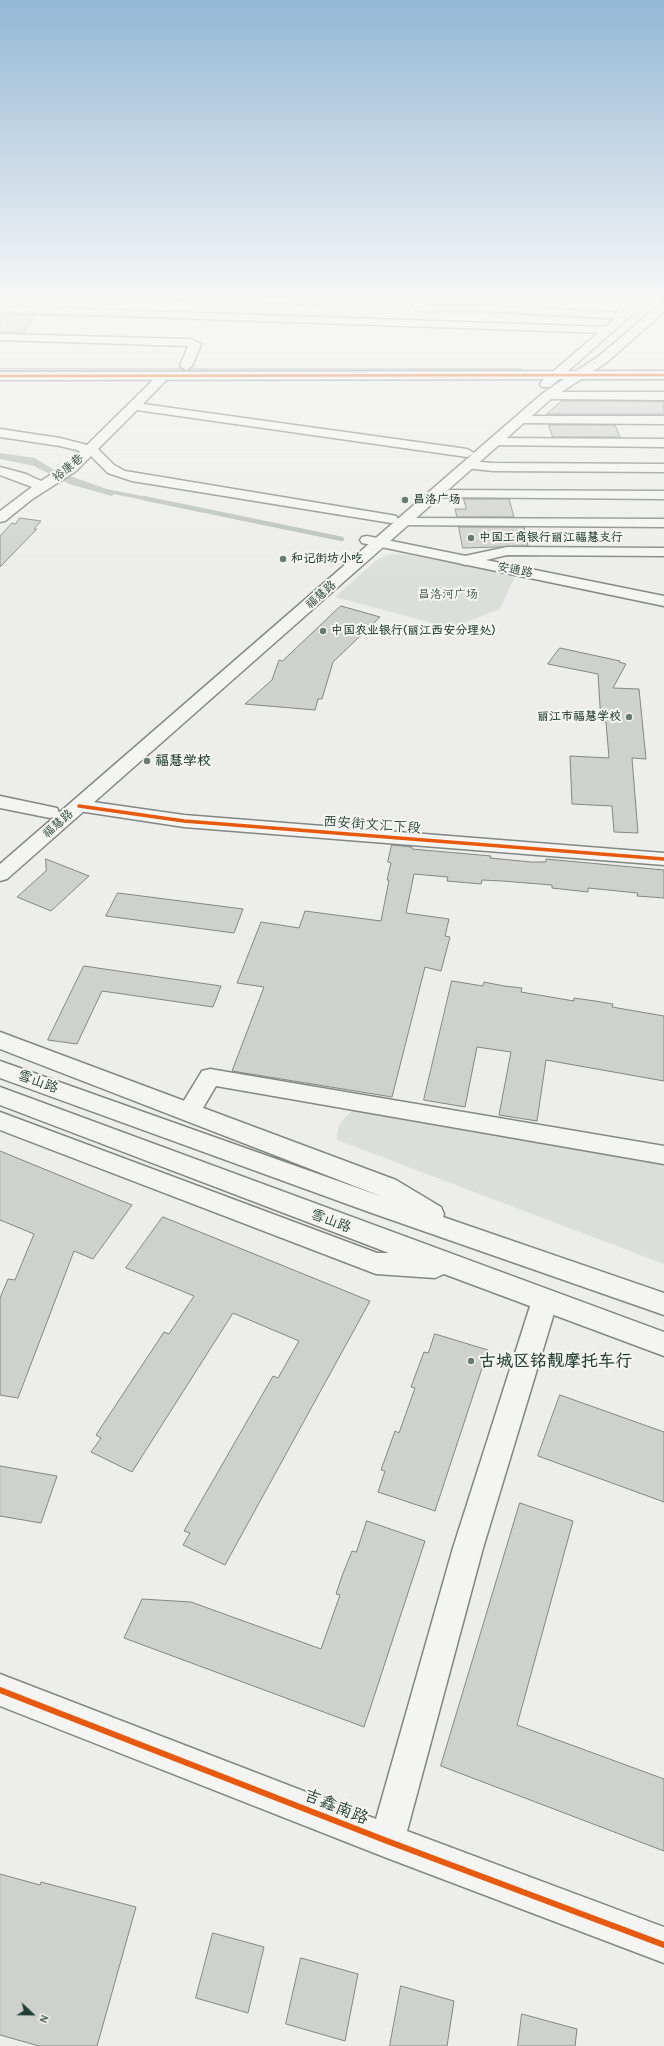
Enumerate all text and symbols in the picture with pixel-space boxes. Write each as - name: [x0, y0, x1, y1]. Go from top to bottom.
- street label: 裕康巷: [49, 451, 87, 485]
- place label: 昌洛广场: [413, 493, 461, 507]
- marker: 昌洛广场: [400, 495, 410, 505]
- place label: 中国工商银行丽江福慧支行: [479, 531, 623, 545]
- marker: 中国工商银行丽江福慧支行: [466, 533, 476, 543]
- place label: 和记街坊小吃: [291, 552, 363, 566]
- marker: 和记街坊小吃: [278, 554, 288, 564]
- street label: 安通路: [496, 559, 534, 581]
- street label: 福慧路: [303, 578, 339, 612]
- park label: 昌洛河广场: [418, 588, 478, 602]
- place label: 中国农业银行(丽江西安分理处): [331, 624, 496, 638]
- marker: 中国农业银行(丽江西安分理处): [318, 626, 328, 636]
- place label: 丽江市福慧学校: [537, 710, 621, 724]
- marker: 丽江市福慧学校: [624, 712, 634, 722]
- place label: 福慧学校: [155, 753, 211, 769]
- marker: 福慧学校: [142, 756, 152, 766]
- street label: 福慧路: [40, 807, 76, 841]
- street label: 西安街文汇下段: [323, 813, 421, 837]
- street label: 雪山路: [15, 1067, 61, 1097]
- street label: 雪山路: [308, 1206, 354, 1236]
- place label: 古城区铭靓摩托车行: [479, 1351, 632, 1371]
- marker: 古城区铭靓摩托车行: [466, 1356, 476, 1366]
- street label: 吉鑫南路: [301, 1785, 371, 1829]
- north arrow: [12, 1994, 52, 2034]
- text: N: [36, 2013, 51, 2024]

